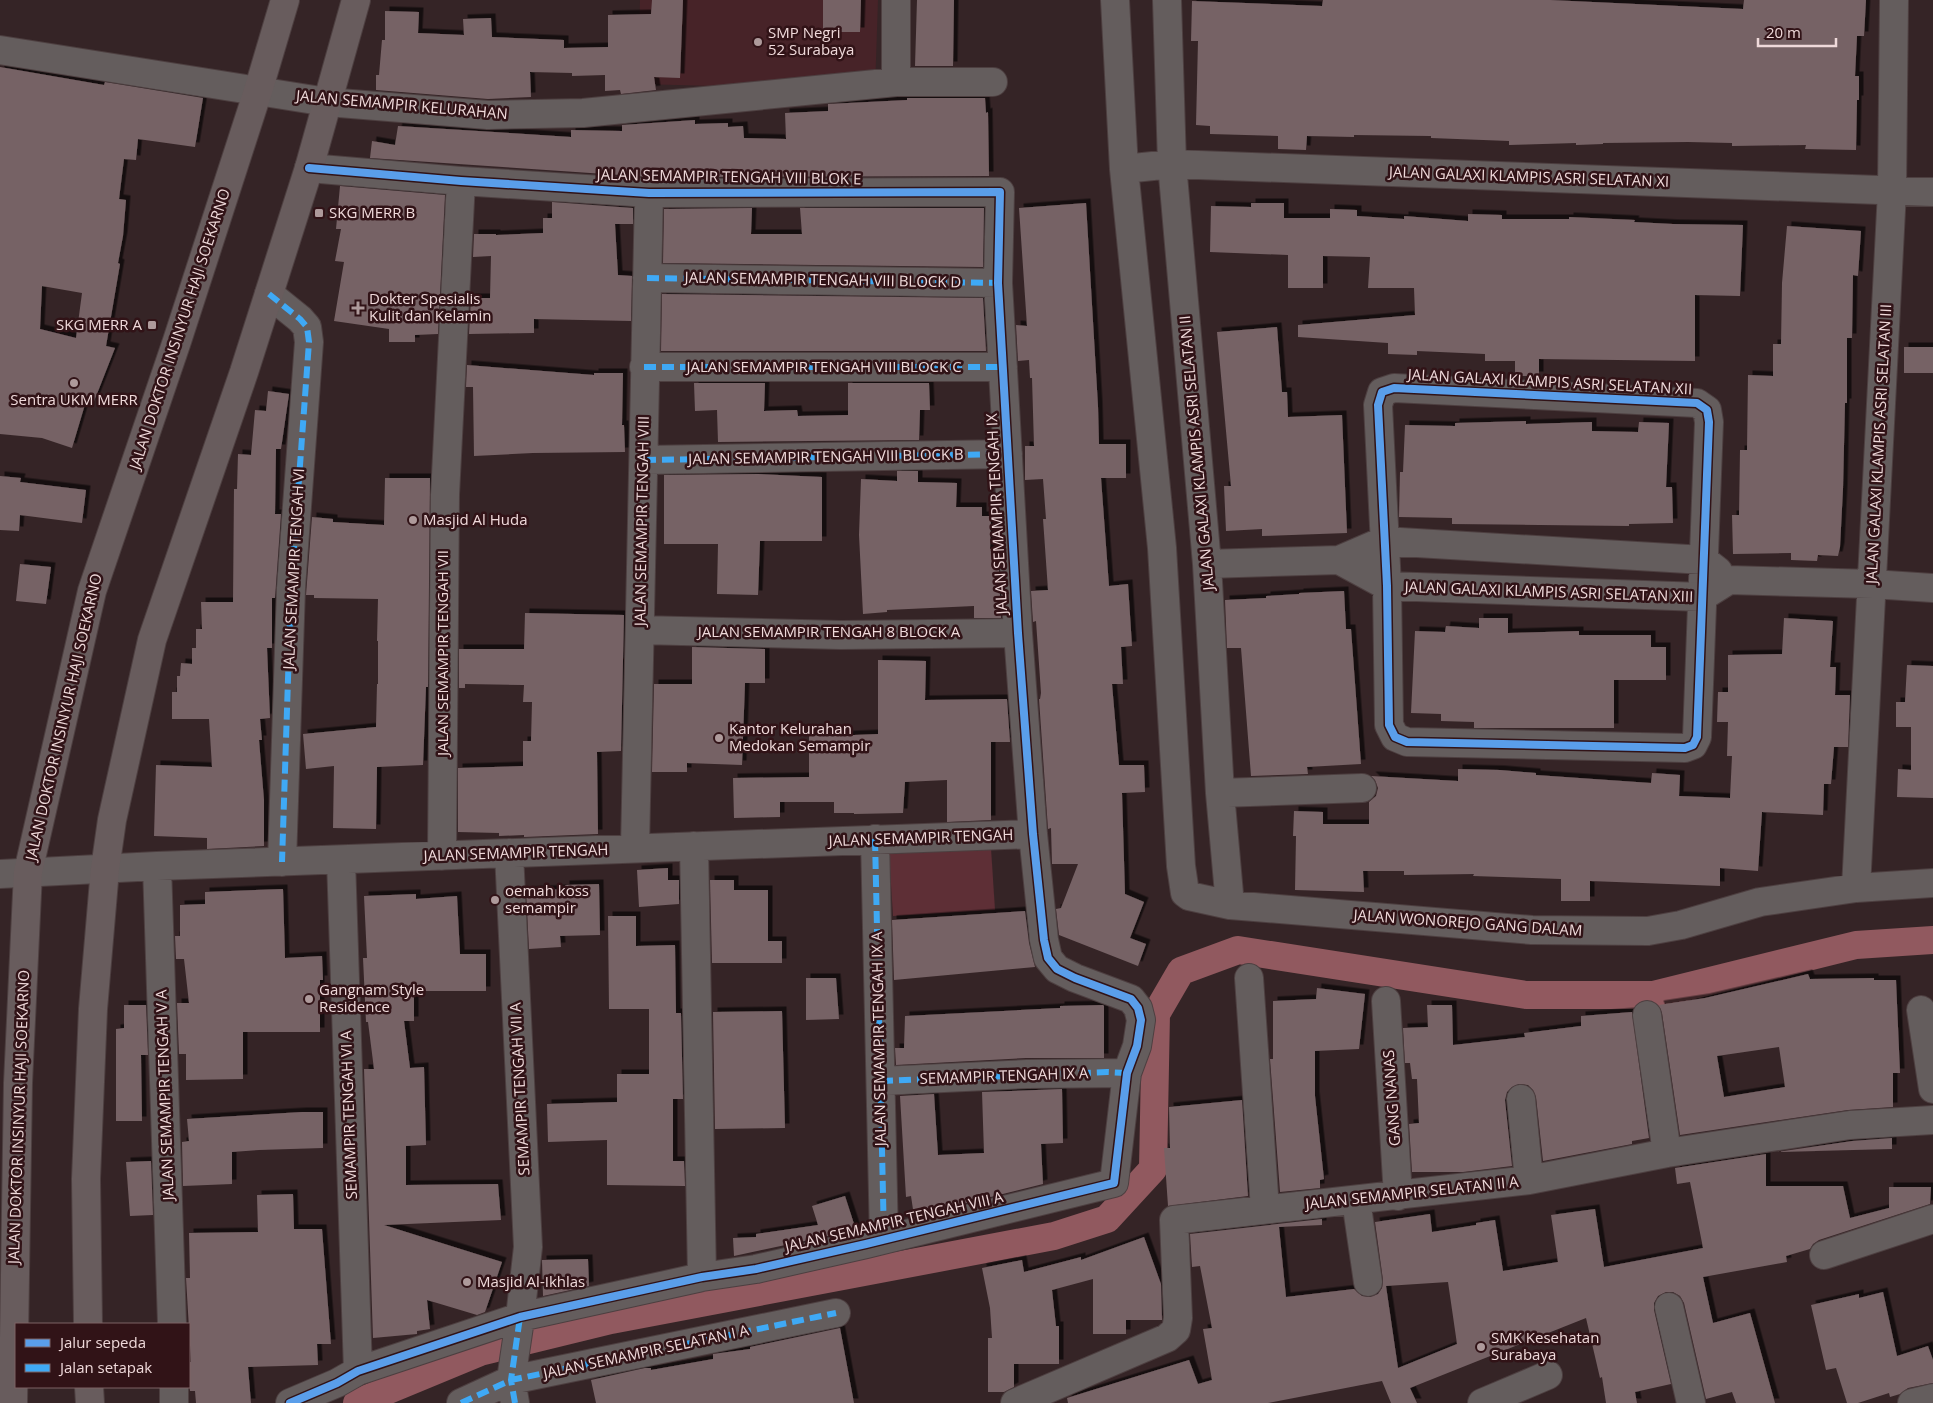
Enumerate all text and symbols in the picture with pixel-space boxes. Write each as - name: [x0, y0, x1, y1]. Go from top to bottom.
- scale bar: [1758, 15, 1836, 47]
- place label: SMP Negri 52 Surabaya: [768, 22, 854, 59]
- text: 20 m: [1766, 22, 1801, 42]
- marker: SMP Negri 52 Surabaya: [752, 36, 764, 48]
- street label: JALAN SEMAMPIR KELURAHAN: [293, 85, 509, 123]
- street label: JALAN GALAXI KLAMPIS ASRI SELATAN XI: [1387, 161, 1670, 191]
- street label: JALAN SEMAMPIR TENGAH VIII BLOK E: [595, 164, 862, 188]
- street label: JALAN DOKTOR INSINYUR HAJI SOEKARNO: [123, 186, 234, 474]
- place label: SKG MERR B: [329, 202, 415, 222]
- marker: SKG MERR B: [313, 207, 325, 219]
- street label: JALAN SEMAMPIR TENGAH VIII BLOCK D: [683, 267, 962, 291]
- place label: Dokter Spesialis Kulit dan Kelamin: [369, 288, 491, 325]
- marker: Dokter Spesialis Kulit dan Kelamin: [351, 301, 365, 315]
- street label: JALAN GALAXI KLAMPIS ASRI SELATAN III: [1861, 303, 1895, 586]
- place label: SKG MERR A: [56, 314, 143, 334]
- street label: JALAN GALAXI KLAMPIS ASRI SELATAN II: [1174, 315, 1218, 593]
- marker: SKG MERR A: [146, 319, 158, 331]
- street label: JALAN SEMAMPIR TENGAH VIII BLOCK C: [684, 356, 962, 376]
- street label: JALAN GALAXI KLAMPIS ASRI SELATAN XII: [1405, 363, 1693, 398]
- marker: Sentra UKM MERR: [68, 377, 80, 389]
- place label: Sentra UKM MERR: [10, 389, 138, 409]
- street label: JALAN SEMAMPIR TENGAH IX: [981, 413, 1011, 617]
- street label: JALAN SEMAMPIR TENGAH VIII: [629, 416, 653, 628]
- street label: JALAN SEMAMPIR TENGAH VIII BLOCK B: [686, 444, 964, 468]
- street label: JALAN SEMAMPIR TENGAH VI: [278, 468, 308, 672]
- place label: Masjid Al Huda: [423, 509, 528, 529]
- marker: Masjid Al Huda: [407, 514, 419, 526]
- street label: JALAN SEMAMPIR TENGAH VII: [432, 550, 452, 758]
- street label: JALAN DOKTOR INSINYUR HAJI SOEKARNO: [20, 571, 106, 864]
- street label: JALAN GALAXI KLAMPIS ASRI SELATAN XIII: [1402, 576, 1694, 606]
- street label: JALAN SEMAMPIR TENGAH 8 BLOCK A: [696, 621, 961, 641]
- place label: Kantor Kelurahan Medokan Semampir: [729, 718, 870, 755]
- marker: Kantor Kelurahan Medokan Semampir: [713, 732, 725, 744]
- street label: JALAN SEMAMPIR TENGAH: [826, 824, 1014, 850]
- street label: JALAN SEMAMPIR TENGAH: [421, 839, 609, 865]
- place label: oemah koss semampir: [505, 880, 589, 917]
- marker: oemah koss semampir: [489, 894, 501, 906]
- street label: JALAN WONOREJO GANG DALAM: [1351, 904, 1583, 940]
- street label: JALAN SEMAMPIR TENGAH IX A: [866, 931, 890, 1149]
- street label: JALAN DOKTOR INSINYUR HAJI SOEKARNO: [3, 970, 33, 1266]
- place label: Gangnam Style Residence: [319, 979, 424, 1016]
- street label: JALAN SEMAMPIR TENGAH V A: [150, 989, 178, 1203]
- marker: Gangnam Style Residence: [303, 993, 315, 1005]
- street label: SEMAMPIR TENGAH VII A: [504, 1001, 534, 1176]
- street label: SEMAMPIR TENGAH VI A: [335, 1030, 361, 1200]
- street label: GANG NANAS: [1378, 1049, 1404, 1147]
- street label: SEMAMPIR TENGAH IX A: [919, 1062, 1089, 1088]
- street label: JALAN SEMAMPIR SELATAN II A: [1302, 1171, 1520, 1213]
- street label: JALAN SEMAMPIR TENGAH VIII A: [781, 1186, 1005, 1256]
- place label: Masjid Al-Ikhlas: [477, 1271, 585, 1291]
- marker: Masjid Al-Ikhlas: [461, 1276, 473, 1288]
- street label: JALAN SEMAMPIR SELATAN I A: [539, 1319, 751, 1383]
- legend: [15, 1323, 190, 1388]
- place label: SMK Kesehatan Surabaya: [1491, 1327, 1599, 1364]
- text: Jalur sepeda: [58, 1332, 146, 1352]
- marker: SMK Kesehatan Surabaya: [1475, 1341, 1487, 1353]
- text: Jalan setapak: [58, 1357, 152, 1377]

